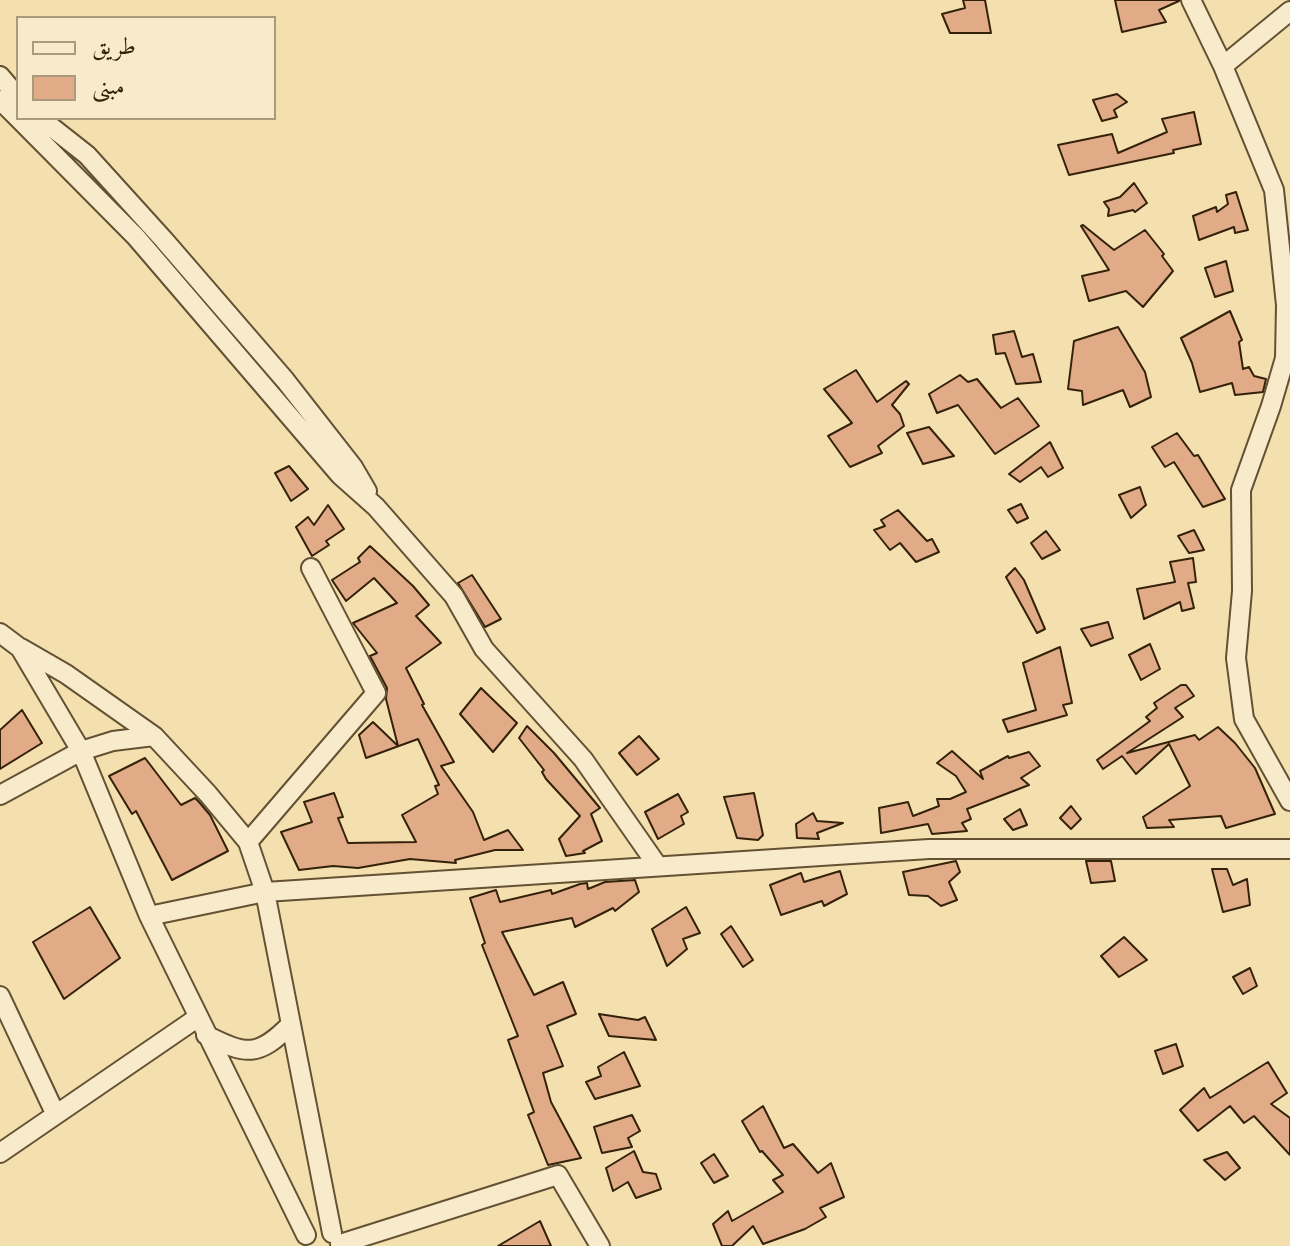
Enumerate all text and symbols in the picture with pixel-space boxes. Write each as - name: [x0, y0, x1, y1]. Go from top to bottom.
- legend: [16, 16, 276, 120]
- text: طريق: [92, 31, 136, 65]
- text: مبنى: [92, 71, 125, 105]

